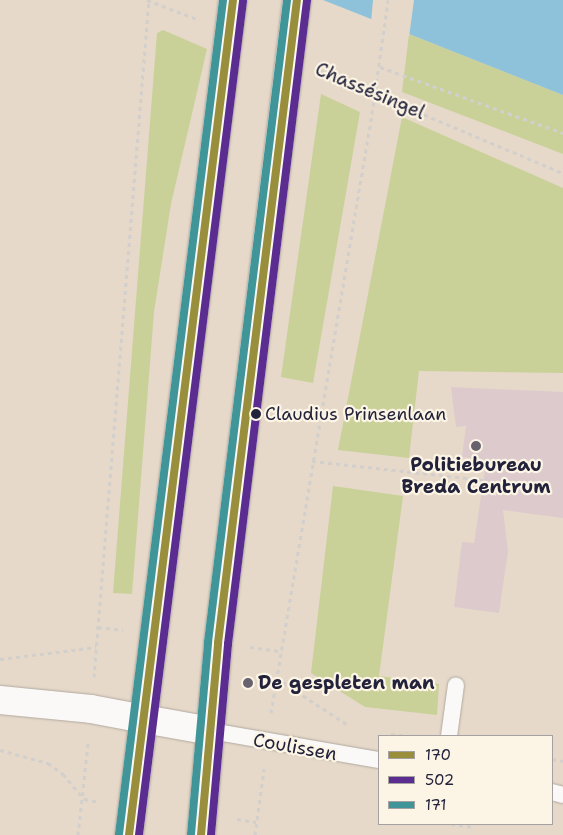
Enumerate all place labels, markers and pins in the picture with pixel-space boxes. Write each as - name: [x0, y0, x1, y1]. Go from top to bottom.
- place label: Claudius Prinsenlaan: [265, 403, 446, 425]
- marker: Claudius Prinsenlaan: [251, 409, 261, 419]
- marker: Politiebureau Breda Centrum: [470, 440, 482, 452]
- place label: Politiebureau Breda Centrum: [402, 454, 550, 498]
- place label: De gespleten man: [258, 672, 435, 694]
- marker: De gespleten man: [242, 677, 254, 689]

